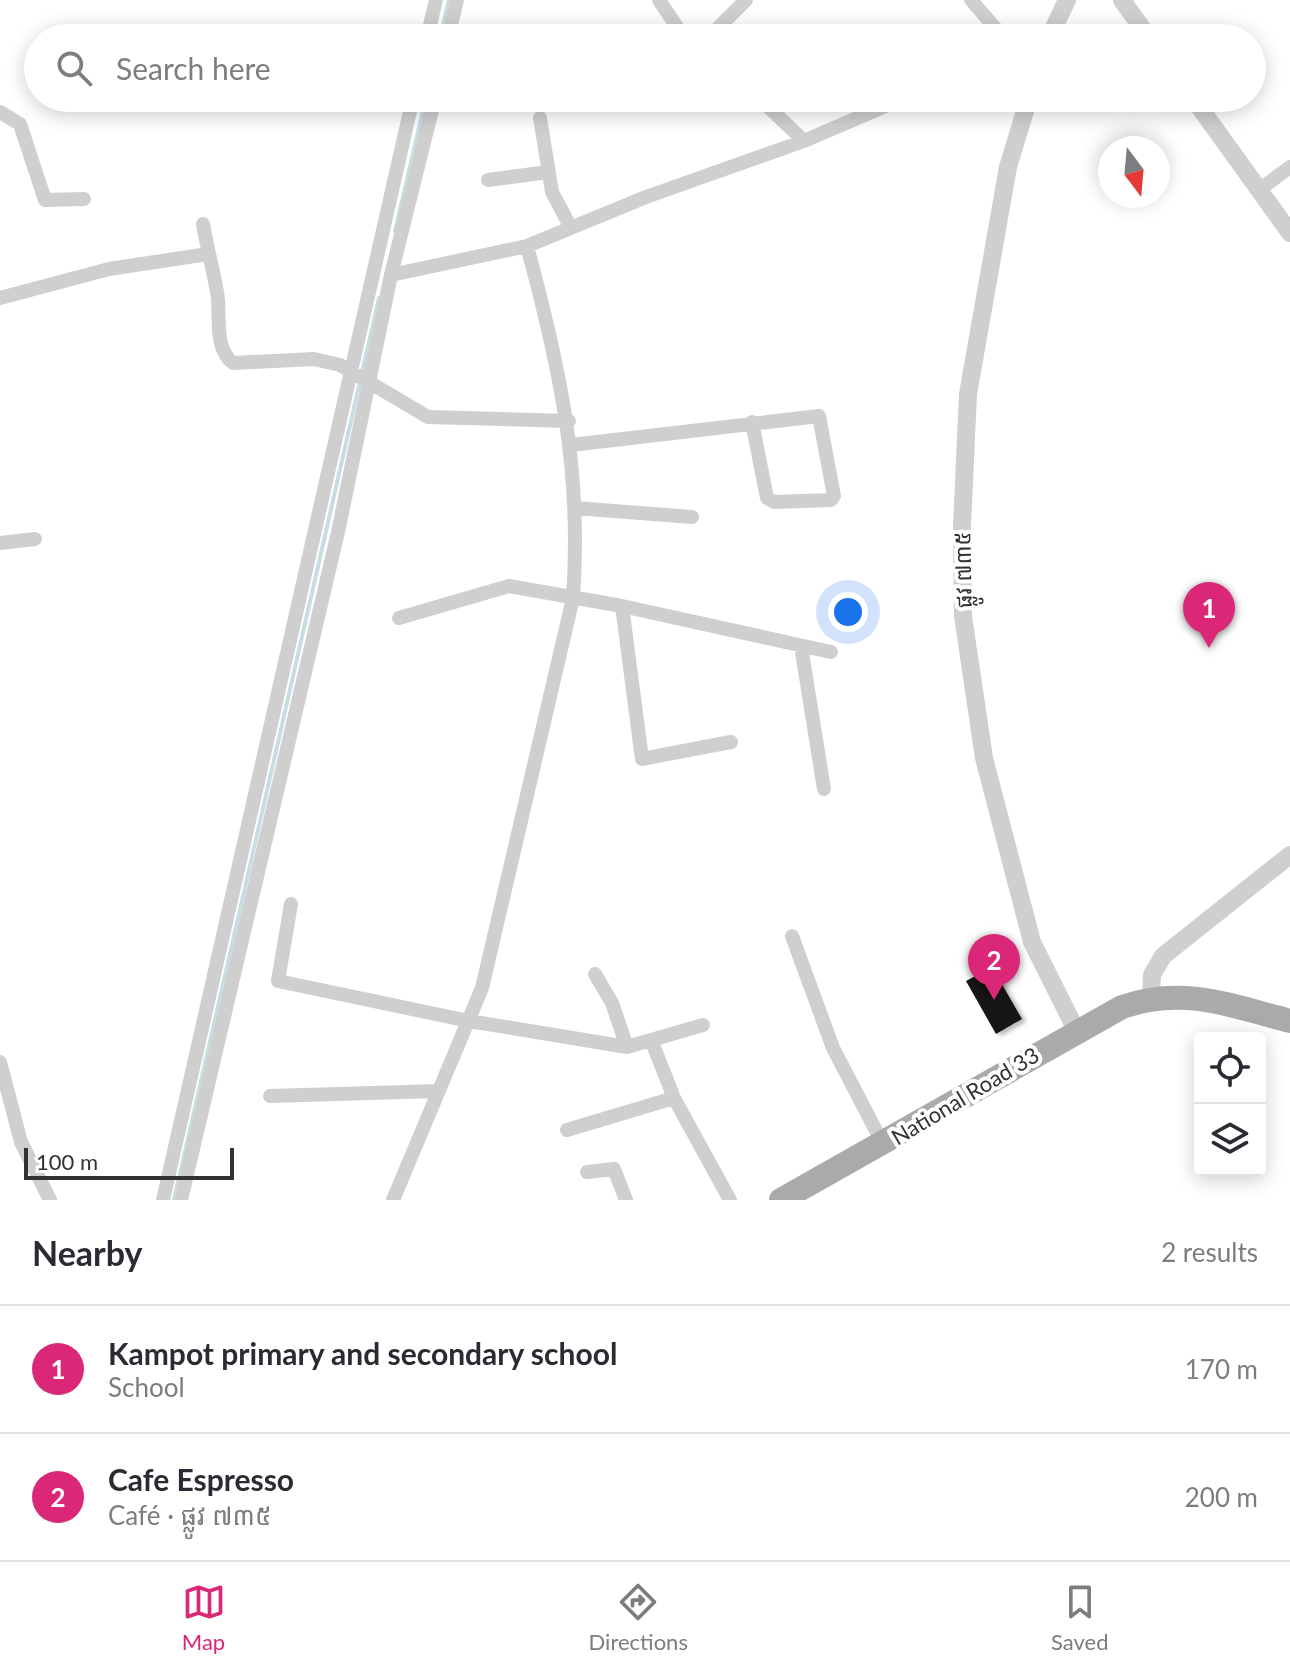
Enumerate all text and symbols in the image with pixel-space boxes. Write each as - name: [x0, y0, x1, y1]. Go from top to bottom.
- search box: [24, 24, 1266, 112]
- icon: search: [52, 46, 96, 90]
- text: Search here: [116, 50, 271, 86]
- north arrow: [1098, 136, 1170, 208]
- street label: ផ្លូវ ៧៣៥: [948, 531, 984, 609]
- pin: 1: [1183, 582, 1235, 648]
- your location: [828, 592, 868, 632]
- pin: 2: [968, 934, 1020, 1000]
- map controls: [1194, 1032, 1266, 1176]
- button: locate: [1194, 1032, 1266, 1104]
- street label: National Road 33: [886, 1041, 1043, 1150]
- button: layers: [1194, 1104, 1266, 1176]
- scale bar: [24, 1144, 234, 1180]
- text: 100 m: [36, 1148, 98, 1175]
- text: Nearby: [32, 1232, 143, 1273]
- text: 2 results: [1161, 1236, 1258, 1268]
- text: Kampot primary and secondary school: [108, 1335, 617, 1371]
- text: 1: [50, 1353, 66, 1385]
- text: 170 m: [1185, 1353, 1258, 1385]
- text: School: [108, 1371, 185, 1403]
- text: Cafe Espresso: [108, 1461, 294, 1497]
- text: 2: [50, 1481, 66, 1513]
- text: 200 m: [1185, 1481, 1258, 1513]
- text: Café · ផ្លូវ ៧៣៥: [108, 1499, 271, 1531]
- tab: Map: [182, 1580, 226, 1655]
- tab: Directions: [589, 1580, 688, 1655]
- tab: Saved: [1051, 1580, 1108, 1655]

